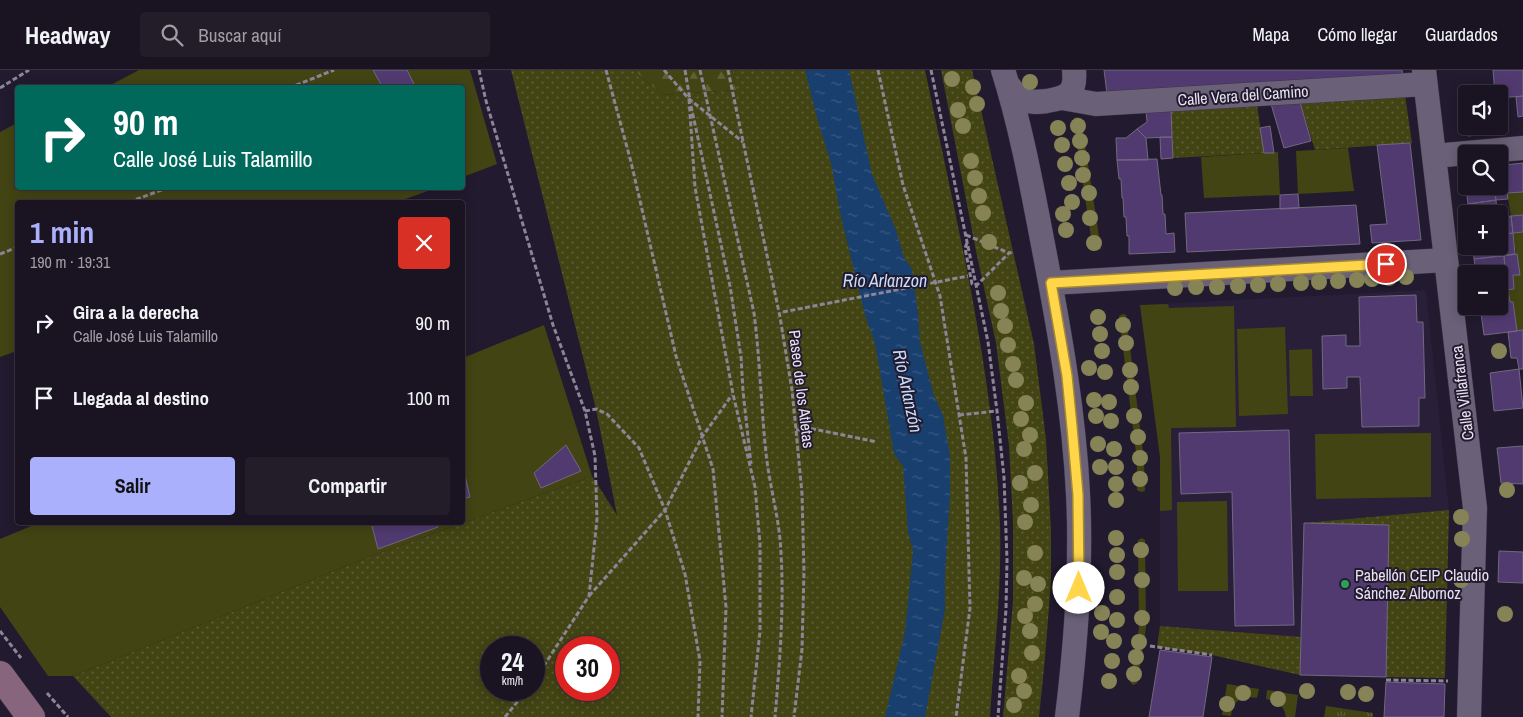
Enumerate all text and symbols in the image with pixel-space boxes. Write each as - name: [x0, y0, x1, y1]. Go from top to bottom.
- search box: [140, 12, 490, 57]
- text: Headway: [25, 19, 110, 51]
- icon: search: [158, 21, 186, 49]
- text: Buscar aquí: [198, 22, 281, 48]
- text: Mapa: [1252, 22, 1289, 47]
- text: Cómo llegar: [1317, 22, 1397, 47]
- text: Guardados: [1425, 22, 1498, 47]
- street label: Calle Vera del Camino: [1177, 79, 1309, 111]
- map controls: [1458, 85, 1508, 315]
- button: sound: [1458, 85, 1508, 135]
- text: 90 m: [113, 99, 178, 146]
- icon: right: [30, 105, 95, 170]
- text: Calle José Luis Talamillo: [113, 144, 313, 174]
- button: search: [1458, 145, 1508, 195]
- button: +: [1458, 205, 1508, 255]
- text: 1 min: [30, 212, 94, 252]
- button: close: [398, 217, 450, 269]
- pin: [1365, 243, 1407, 285]
- icon: arrive: [1372, 250, 1400, 278]
- text: 190 m · 19:31: [30, 251, 110, 273]
- button: −: [1458, 265, 1508, 315]
- water label: Río Arlanzon: [843, 268, 927, 293]
- text: Gira a la derecha: [73, 299, 199, 325]
- icon: right: [30, 309, 58, 337]
- text: 90 m: [415, 310, 450, 336]
- text: Calle José Luis Talamillo: [73, 325, 218, 347]
- street label: Paseo de los Atletas: [784, 329, 820, 449]
- street label: Calle Villafranca: [1445, 344, 1479, 442]
- water label: Río Arlanzón: [887, 347, 929, 435]
- icon: arrive: [30, 384, 58, 412]
- text: Llegada al destino: [73, 385, 209, 411]
- text: 100 m: [407, 385, 450, 411]
- button: Salir: [30, 457, 235, 515]
- button: Compartir: [245, 457, 450, 515]
- position arrow: [1052, 561, 1104, 613]
- place label: Pabellón CEIP Claudio Sánchez Albornoz: [1355, 564, 1489, 604]
- marker: Pabellón CEIP Claudio Sánchez Albornoz: [1339, 578, 1351, 590]
- speed limit sign: 30: [555, 636, 620, 701]
- text: 24: [501, 645, 524, 679]
- text: km/h: [502, 673, 523, 689]

